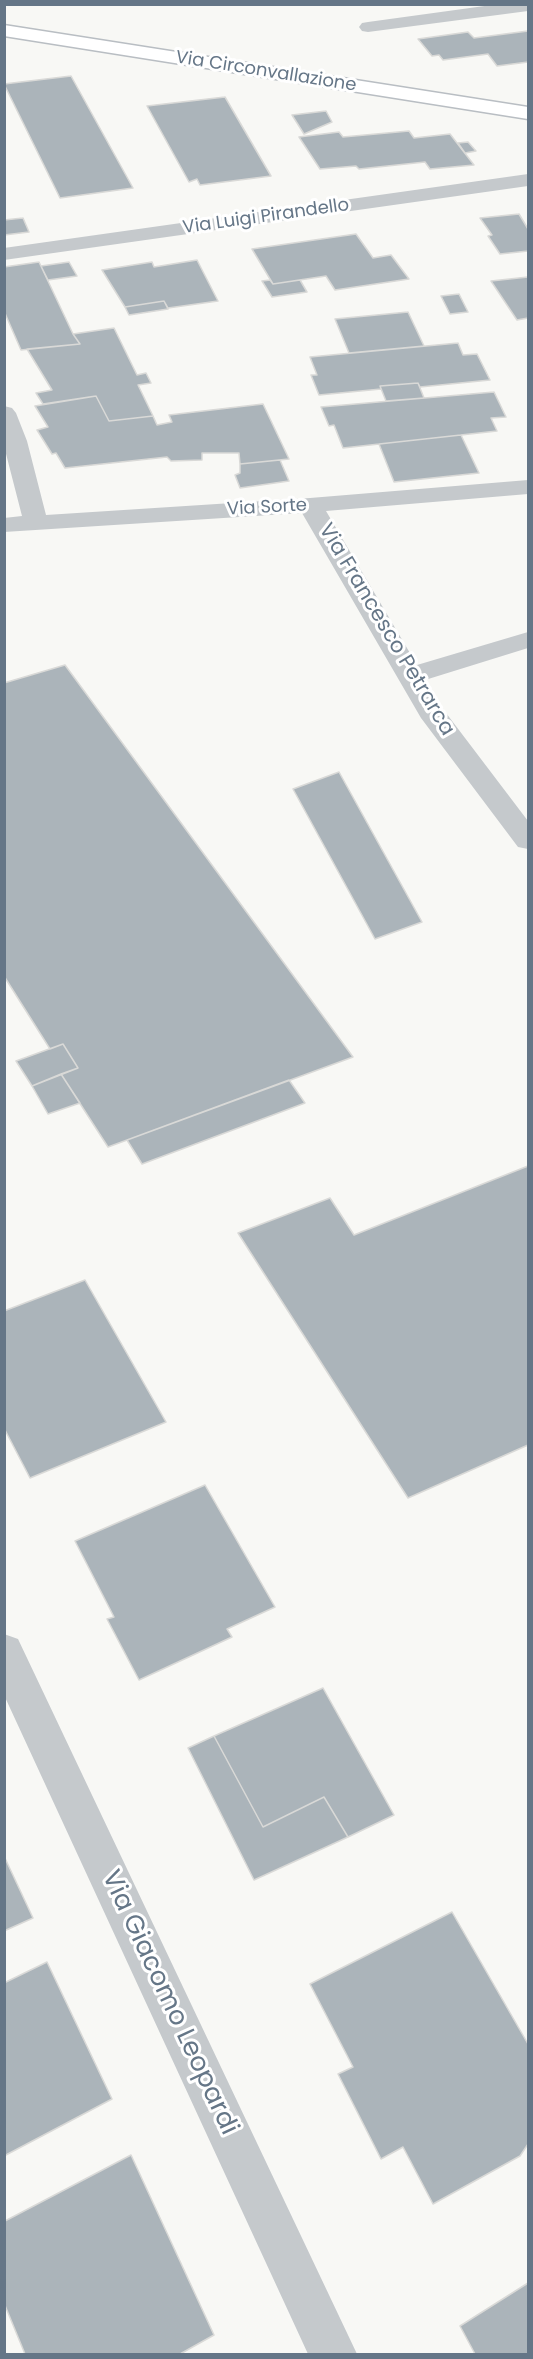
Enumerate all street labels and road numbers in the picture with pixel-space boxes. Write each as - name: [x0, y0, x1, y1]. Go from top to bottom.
- street label: Via Circonvallazione: [174, 47, 358, 97]
- street label: Via Luigi Pirandello: [181, 195, 351, 239]
- street label: Via Sorte: [226, 495, 308, 521]
- street label: Via Francesco Petrarca: [313, 519, 459, 741]
- street label: Via Giacomo Leopardi: [94, 1866, 244, 2140]

